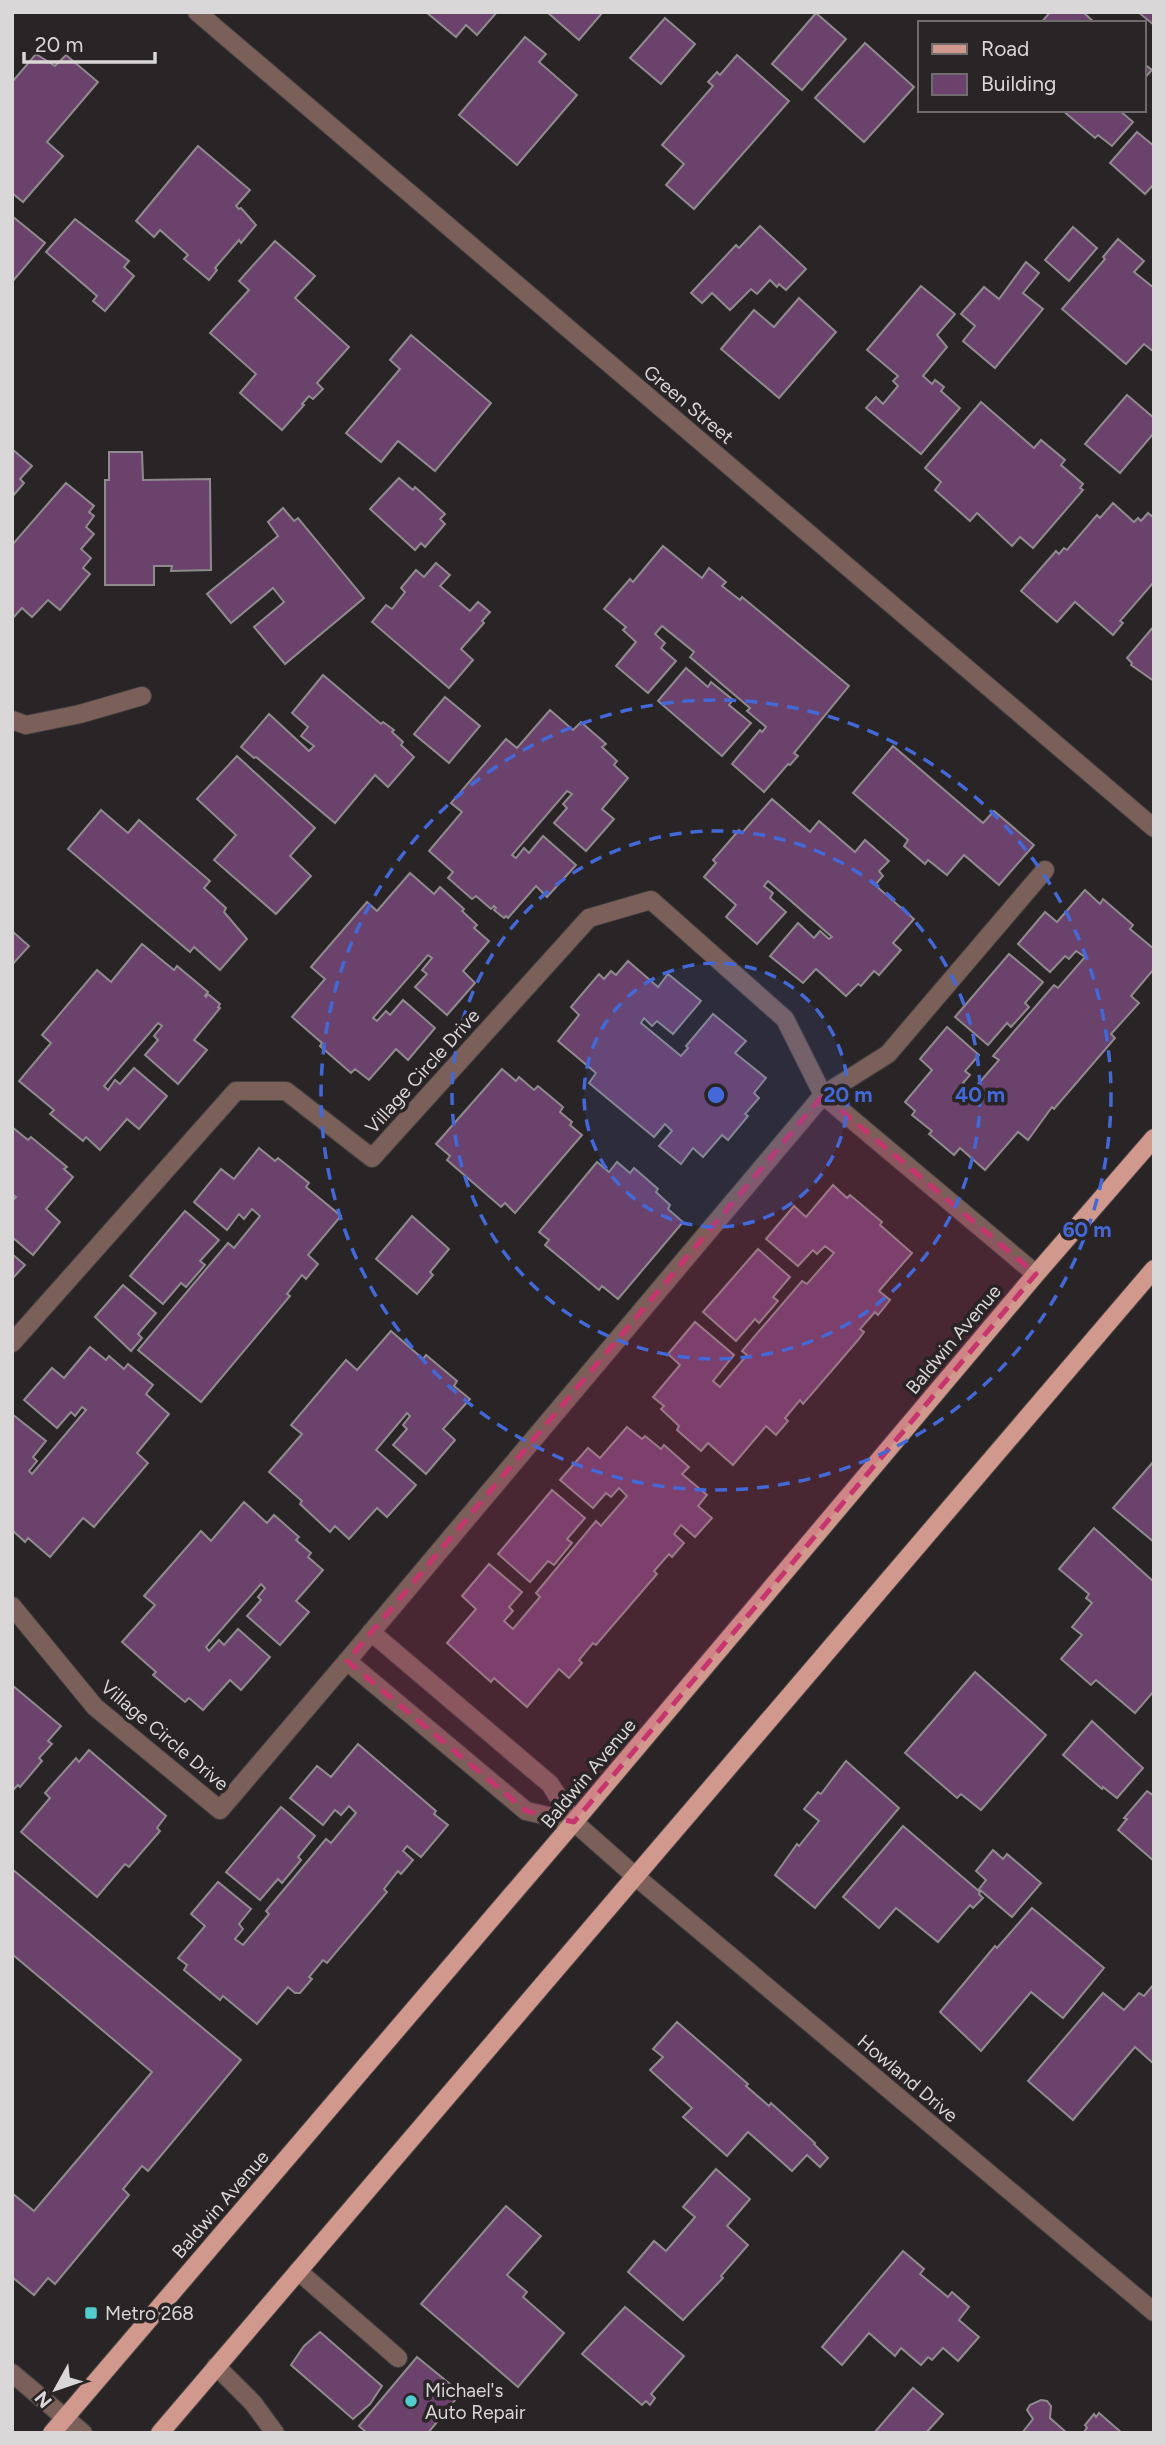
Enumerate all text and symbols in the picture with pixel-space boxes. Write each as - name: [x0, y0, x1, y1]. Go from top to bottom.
- scale bar: [24, 21, 156, 65]
- legend: [918, 21, 1145, 112]
- text: 20 m: [35, 32, 83, 57]
- text: Road: [981, 36, 1029, 61]
- text: Building: [981, 71, 1056, 96]
- street label: Green Street: [639, 360, 738, 449]
- street label: Village Circle Drive: [360, 1004, 484, 1138]
- text: 20 m: [823, 1082, 873, 1107]
- text: 40 m: [955, 1082, 1005, 1107]
- centre of rings: [704, 1083, 728, 1107]
- text: 60 m: [1062, 1217, 1112, 1242]
- street label: Baldwin Avenue: [901, 1280, 1006, 1399]
- street label: Village Circle Drive: [96, 1675, 233, 1796]
- street label: Baldwin Avenue: [536, 1714, 641, 1833]
- street label: Howland Drive: [853, 2030, 963, 2127]
- street label: Baldwin Avenue: [167, 2146, 273, 2263]
- place label: Metro 268: [105, 2302, 194, 2325]
- marker: Metro 268: [83, 2305, 99, 2321]
- north arrow: [21, 2354, 91, 2424]
- place label: Michael's Auto Repair: [425, 2379, 526, 2424]
- text: N: [30, 2387, 57, 2413]
- marker: Michael's Auto Repair: [403, 2393, 419, 2409]

